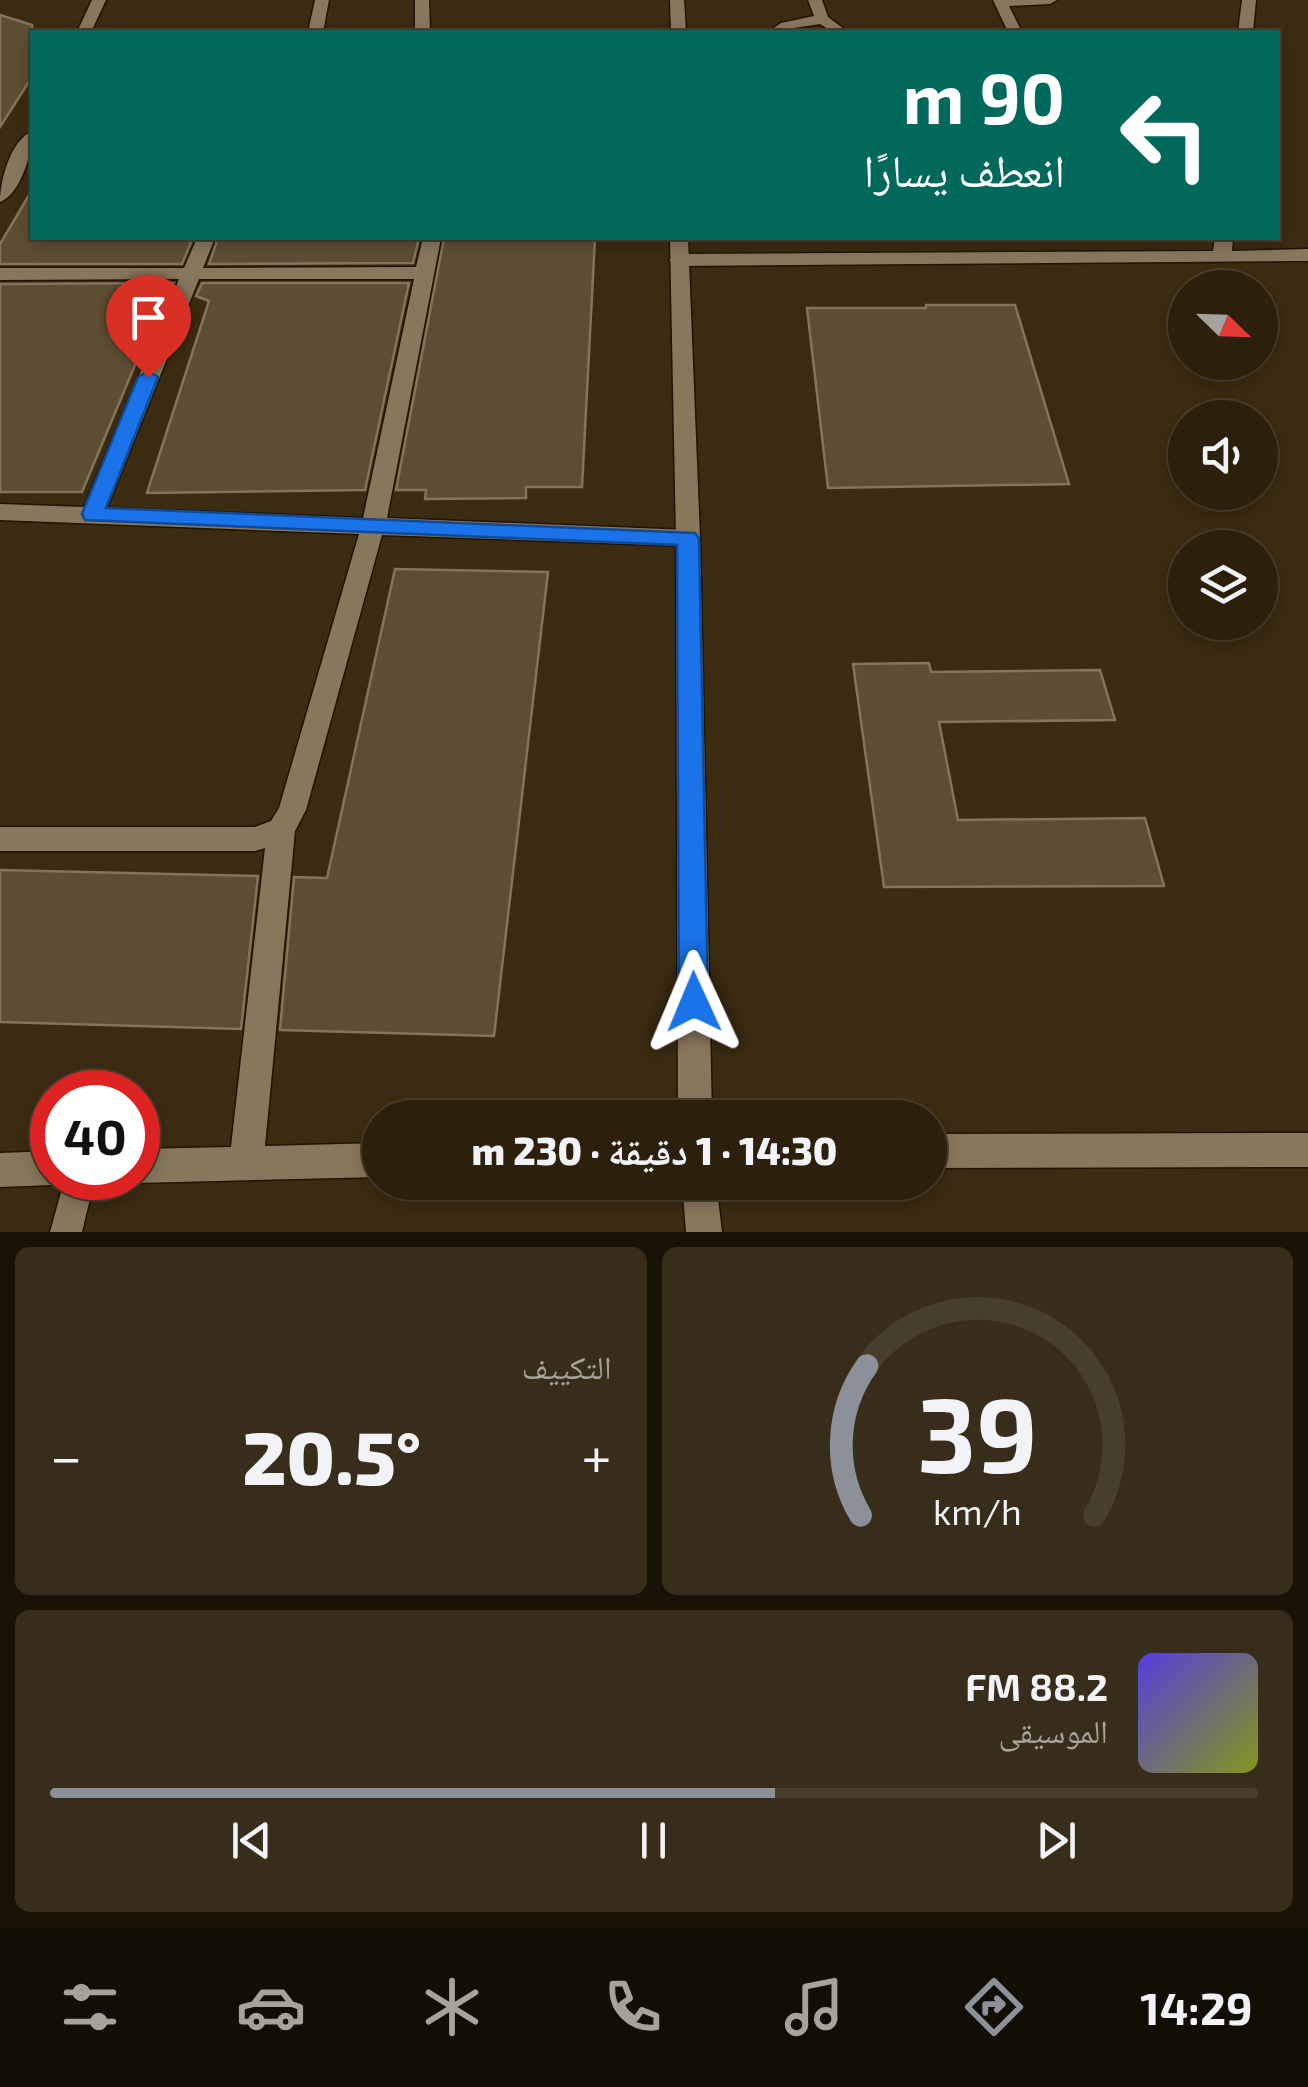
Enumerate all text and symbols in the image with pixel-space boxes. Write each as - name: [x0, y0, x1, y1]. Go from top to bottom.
- text: 90 m: [903, 54, 1065, 138]
- icon: left: [1100, 70, 1230, 200]
- text: انعطف يسارًا: [863, 142, 1065, 196]
- north arrow: [1168, 270, 1278, 380]
- map controls: [1168, 270, 1278, 640]
- pin: [106, 275, 191, 378]
- icon: arrive: [121, 290, 176, 345]
- button: sound: [1168, 400, 1278, 510]
- button: layers: [1168, 530, 1278, 640]
- position arrow: [642, 950, 746, 1054]
- speed limit sign: 40: [30, 1070, 160, 1200]
- text: 14:30 · 1 دقيقة · 230 m: [472, 1127, 837, 1173]
- text: التكييف: [522, 1347, 612, 1385]
- text: 39: [917, 1369, 1037, 1494]
- text: 20.5°: [242, 1410, 421, 1500]
- text: −: [50, 1422, 82, 1488]
- text: +: [581, 1422, 612, 1488]
- text: km/h: [933, 1489, 1022, 1532]
- text: 88.2 FM: [965, 1663, 1108, 1709]
- text: الموسيقى: [998, 1711, 1108, 1749]
- icon: previous: [224, 1813, 279, 1868]
- icon: pause: [626, 1813, 681, 1868]
- icon: next: [1029, 1813, 1084, 1868]
- icon: filters: [55, 1972, 125, 2042]
- icon: car: [236, 1972, 306, 2042]
- icon: climate: [417, 1972, 487, 2042]
- icon: phone: [598, 1972, 668, 2042]
- icon: music: [779, 1972, 849, 2042]
- icon: directions: [959, 1972, 1029, 2042]
- text: 14:29: [1140, 1980, 1253, 2034]

